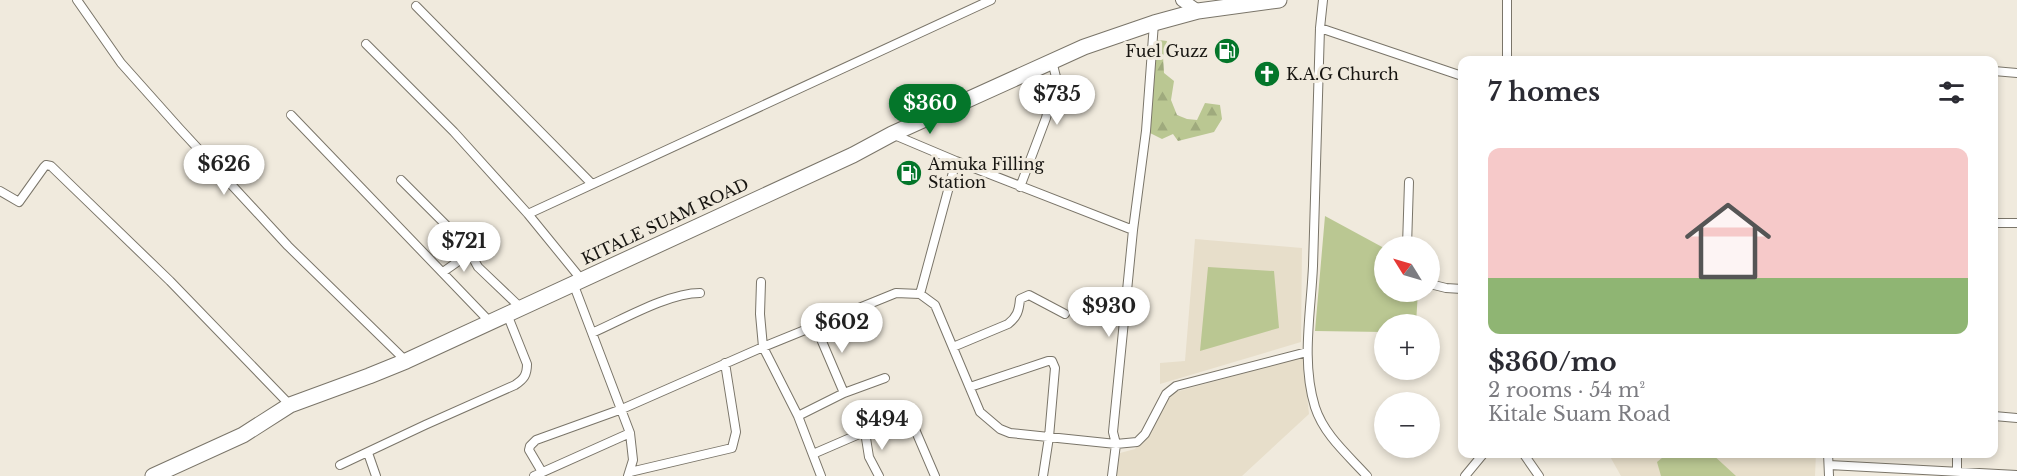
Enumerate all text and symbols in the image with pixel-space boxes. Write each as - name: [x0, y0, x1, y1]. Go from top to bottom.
- fuel station icon: Fuel Guzz: [1212, 36, 1242, 66]
- place label: Fuel Guzz: [1125, 41, 1208, 61]
- church icon: K.A.G Church: [1252, 59, 1282, 89]
- place label: K.A.G Church: [1286, 64, 1399, 84]
- pin: $735: [1021, 75, 1093, 126]
- text: 7 homes: [1488, 76, 1600, 108]
- icon: filters: [1935, 76, 1968, 109]
- text: $735: [1033, 82, 1081, 106]
- pin: $360: [894, 84, 966, 135]
- text: $360: [903, 91, 957, 115]
- pin: $626: [188, 145, 260, 196]
- text: $626: [198, 152, 250, 176]
- place label: Amuka Filling Station: [927, 154, 1044, 192]
- fuel station icon: Amuka Filling Station: [894, 158, 924, 188]
- street label: KITALE SUAM ROAD: [578, 173, 752, 269]
- icon: home: [1674, 187, 1782, 295]
- pin: $721: [428, 222, 500, 273]
- text: $721: [442, 229, 486, 253]
- north arrow: [1374, 236, 1440, 302]
- map controls: [1374, 236, 1440, 458]
- pin: $930: [1073, 287, 1145, 338]
- text: $930: [1082, 294, 1136, 318]
- pin: $602: [806, 303, 878, 354]
- text: $602: [815, 310, 869, 334]
- button: +: [1374, 314, 1440, 380]
- text: $360/mo: [1488, 346, 1617, 378]
- text: 2 rooms · 54 m²: [1488, 378, 1645, 402]
- button: −: [1374, 392, 1440, 458]
- pin: $494: [846, 400, 918, 451]
- text: Kitale Suam Road: [1488, 402, 1671, 426]
- text: $494: [856, 407, 908, 431]

